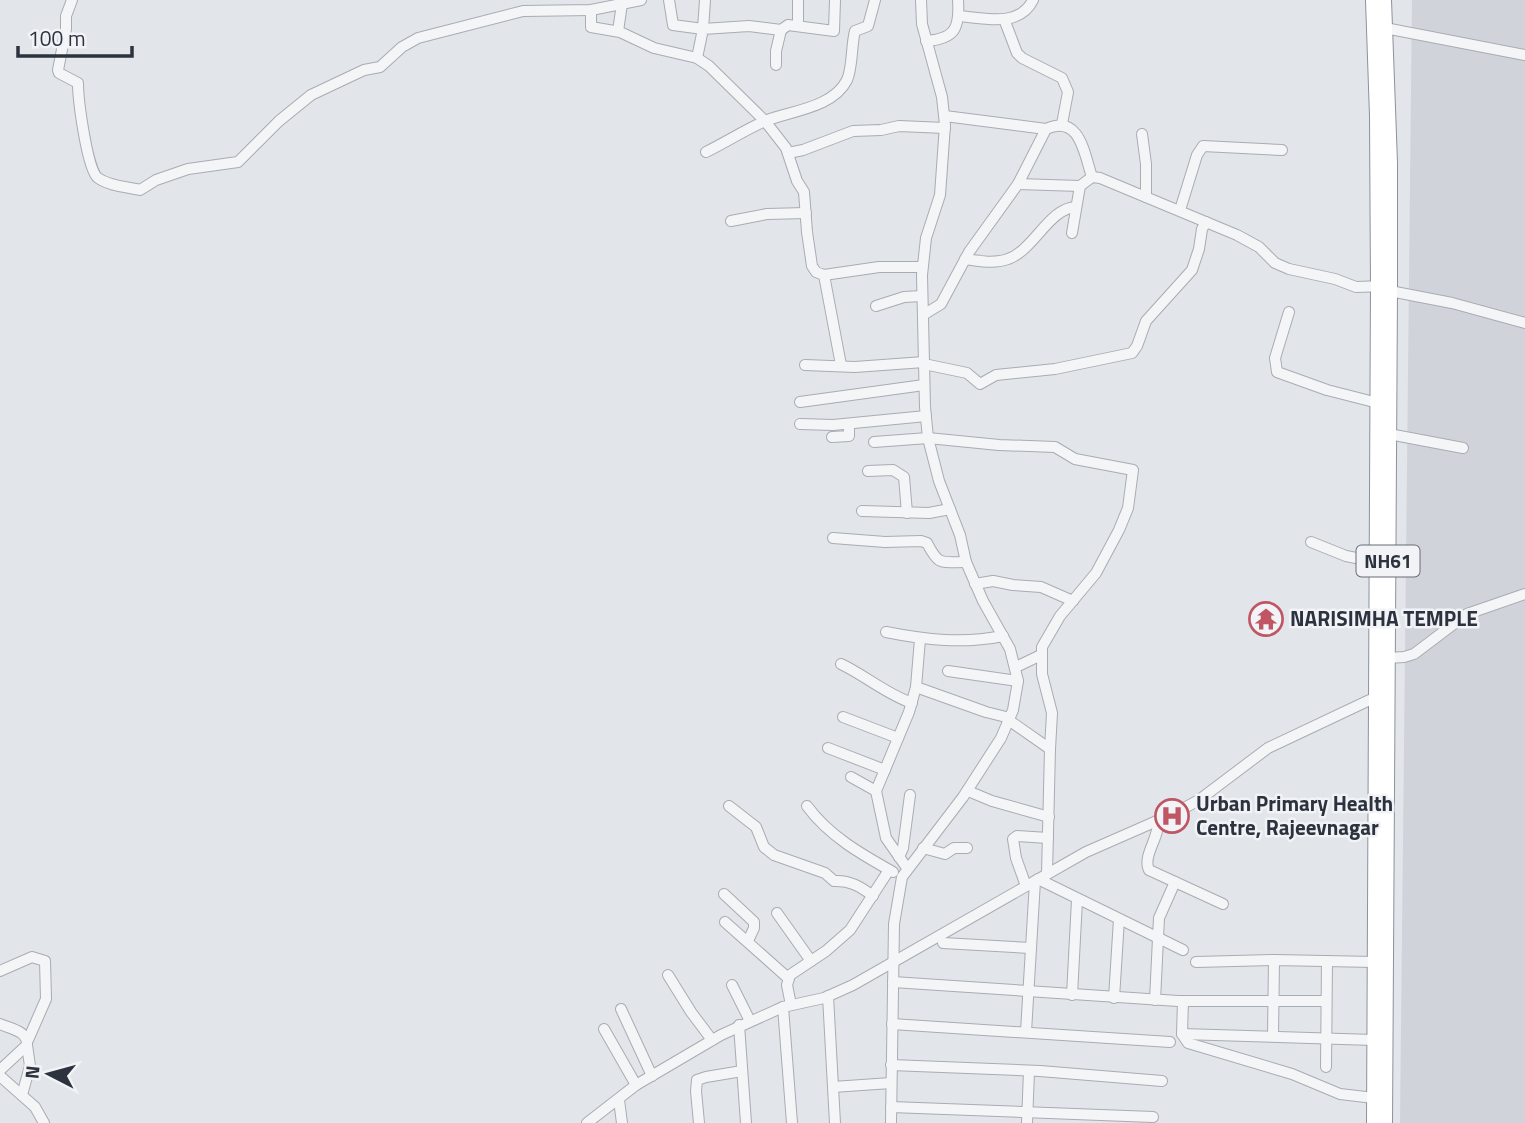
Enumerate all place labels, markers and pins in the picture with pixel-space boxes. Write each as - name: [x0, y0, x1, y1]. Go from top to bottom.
- temple icon: NARISIMHA TEMPLE: [1247, 600, 1285, 638]
- place label: NARISIMHA TEMPLE: [1290, 602, 1478, 634]
- place label: Urban Primary Health Centre, Rajeevnagar: [1196, 787, 1393, 843]
- hospital icon: Urban Primary Health Centre, Rajeevnagar: [1153, 797, 1191, 835]

